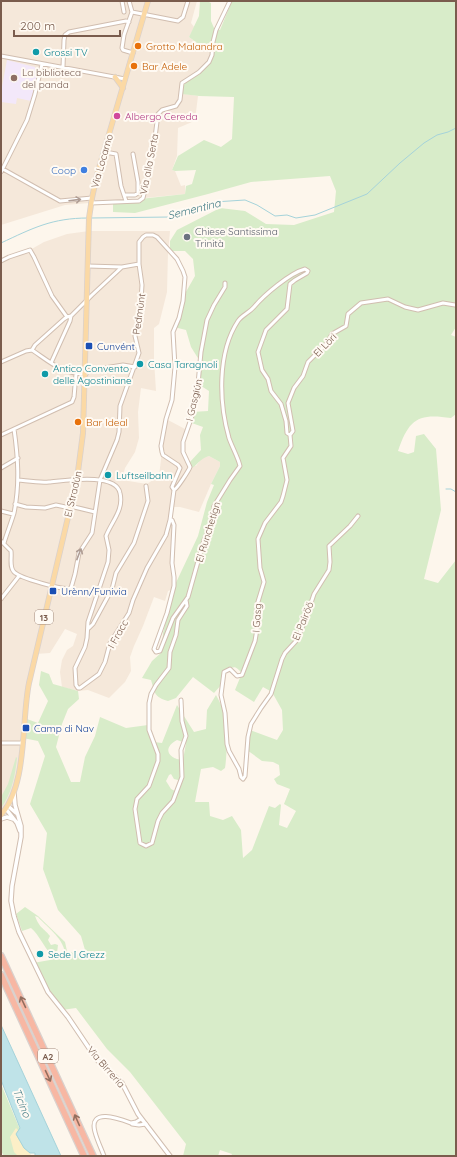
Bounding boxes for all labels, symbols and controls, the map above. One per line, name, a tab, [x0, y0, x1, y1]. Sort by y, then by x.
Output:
scale bar	[14, 12, 120, 38]
text: 200 m	[20, 18, 55, 33]
place label: Grotto Malandra	[146, 40, 222, 53]
marker: Grotto Malandra	[133, 41, 143, 51]
place label: Grossi TV	[44, 46, 88, 59]
marker: Grossi TV	[31, 47, 41, 57]
place label: Bar Adele	[142, 60, 188, 73]
marker: Bar Adele	[129, 61, 139, 71]
place label: La biblioteca del panda	[22, 66, 81, 91]
marker: La biblioteca del panda	[9, 73, 19, 83]
place label: Albergo Cereda	[125, 110, 198, 123]
marker: Albergo Cereda	[112, 111, 122, 121]
street label: Via Locarno	[88, 132, 116, 190]
street label: Via alla Serta	[137, 133, 161, 195]
place label: Coop	[51, 164, 76, 177]
marker: Coop	[79, 165, 89, 175]
water label: Sementina	[166, 195, 223, 222]
one-way arrow	[68, 196, 81, 203]
place label: Chiese Santissima Trinità	[195, 225, 278, 250]
marker: Chiese Santissima Trinità	[182, 232, 192, 242]
street label: Pedmúnt	[130, 292, 148, 335]
street label: El Lòri	[311, 330, 339, 360]
place label: Cunvént	[97, 340, 136, 353]
marker: Cunvént	[84, 341, 94, 351]
place label: Casa Taragnoli	[148, 358, 218, 371]
marker: Casa Taragnoli	[135, 359, 145, 369]
place label: Antico Convento delle Agostiniane	[53, 362, 132, 387]
marker: Antico Convento delle Agostiniane	[40, 369, 50, 379]
street label: I Gasgiún	[183, 378, 205, 422]
place label: Bar Ideal	[86, 416, 128, 429]
marker: Bar Ideal	[73, 417, 83, 427]
place label: Luftseilbahn	[116, 469, 173, 482]
street label: El Stradún	[61, 470, 85, 518]
marker: Luftseilbahn	[103, 470, 113, 480]
street label: El Runchetígn	[193, 500, 223, 564]
one-way arrow	[76, 549, 84, 561]
place label: Urènn/Funivia	[61, 585, 127, 598]
marker: Urènn/Funivia	[48, 586, 58, 596]
street label: El Pairöö	[289, 600, 317, 642]
street label: I Gasg	[249, 603, 265, 633]
road number: 13	[35, 610, 53, 624]
street label: I Fracc	[105, 617, 131, 651]
place label: Camp di Nav	[34, 722, 94, 735]
marker: Camp di Nav	[21, 723, 31, 733]
place label: Sede I Grezz	[48, 948, 105, 961]
marker: Sede I Grezz	[35, 949, 45, 959]
one-way arrow	[19, 997, 26, 1009]
street label: Via Birreria	[84, 1043, 128, 1091]
road number: A2	[38, 1049, 58, 1063]
one-way arrow	[45, 1070, 53, 1082]
water label: Ticino	[10, 1086, 35, 1121]
one-way arrow	[73, 1115, 80, 1127]

